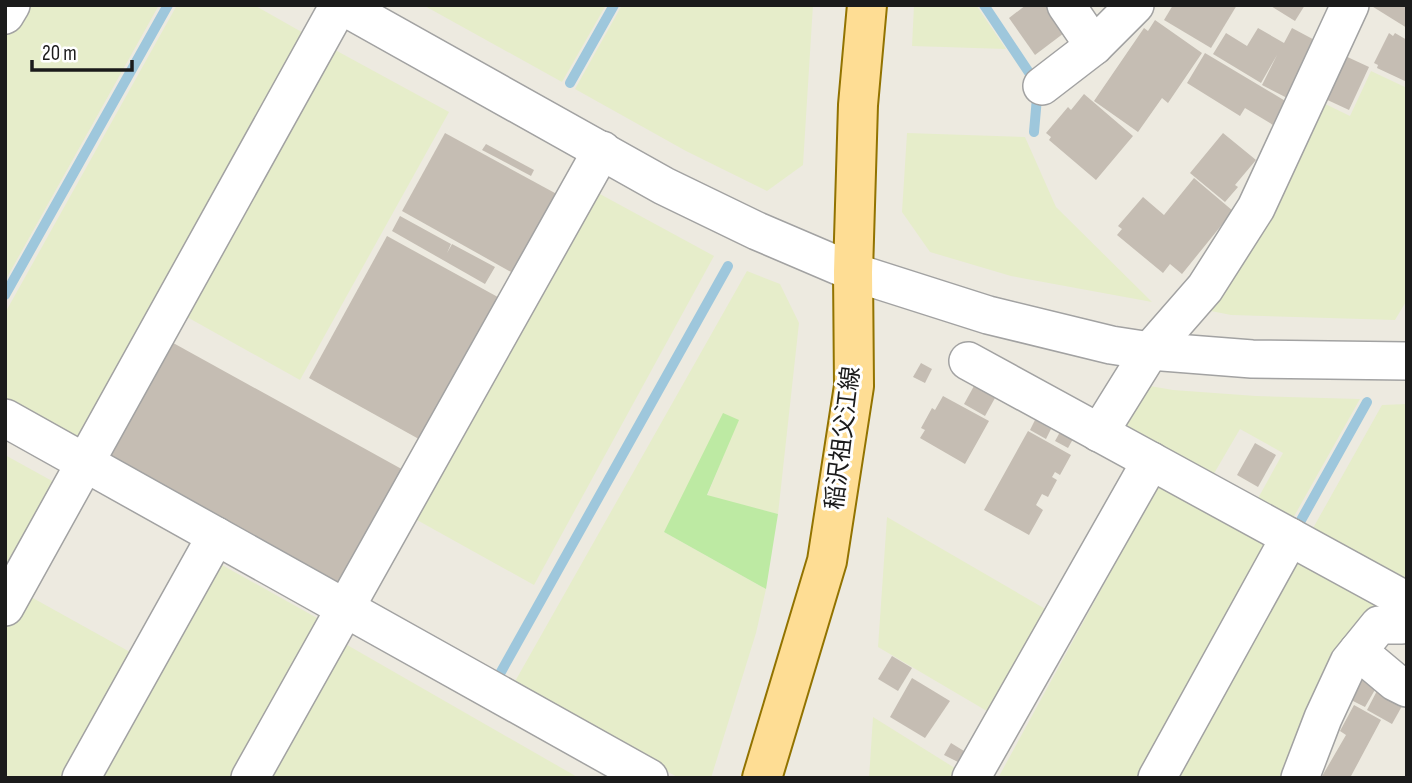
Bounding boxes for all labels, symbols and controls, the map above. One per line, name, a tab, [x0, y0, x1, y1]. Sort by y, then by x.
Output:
scale bar	[32, 28, 131, 72]
text: 20 m	[42, 41, 77, 66]
street label: 稲沢祖父江線	[820, 365, 866, 511]

